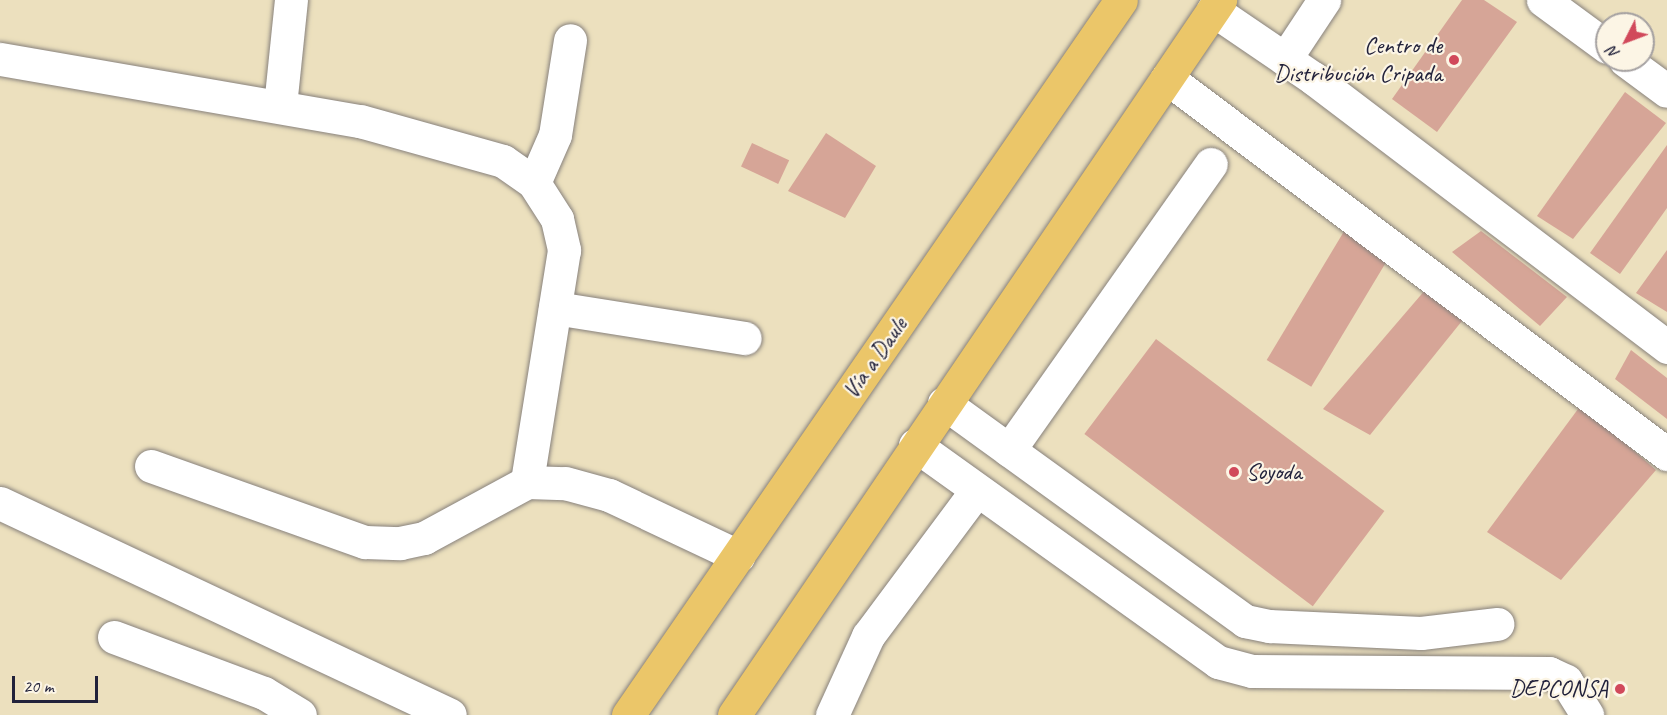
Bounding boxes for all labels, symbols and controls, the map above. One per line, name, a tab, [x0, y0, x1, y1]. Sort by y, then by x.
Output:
north arrow	[1595, 12, 1655, 72]
place label: Centro de Distribución Cripada	[1274, 32, 1442, 88]
text: N	[1602, 42, 1624, 63]
marker: Centro de Distribución Cripada	[1447, 53, 1461, 67]
street label: Vía a Daule	[836, 311, 914, 405]
place label: Soyoda	[1246, 458, 1302, 486]
marker: Soyoda	[1227, 465, 1241, 479]
scale bar	[15, 664, 100, 702]
text: 20 m	[23, 675, 54, 697]
place label: DEPCONSA	[1510, 675, 1608, 703]
marker: DEPCONSA	[1613, 682, 1627, 696]

